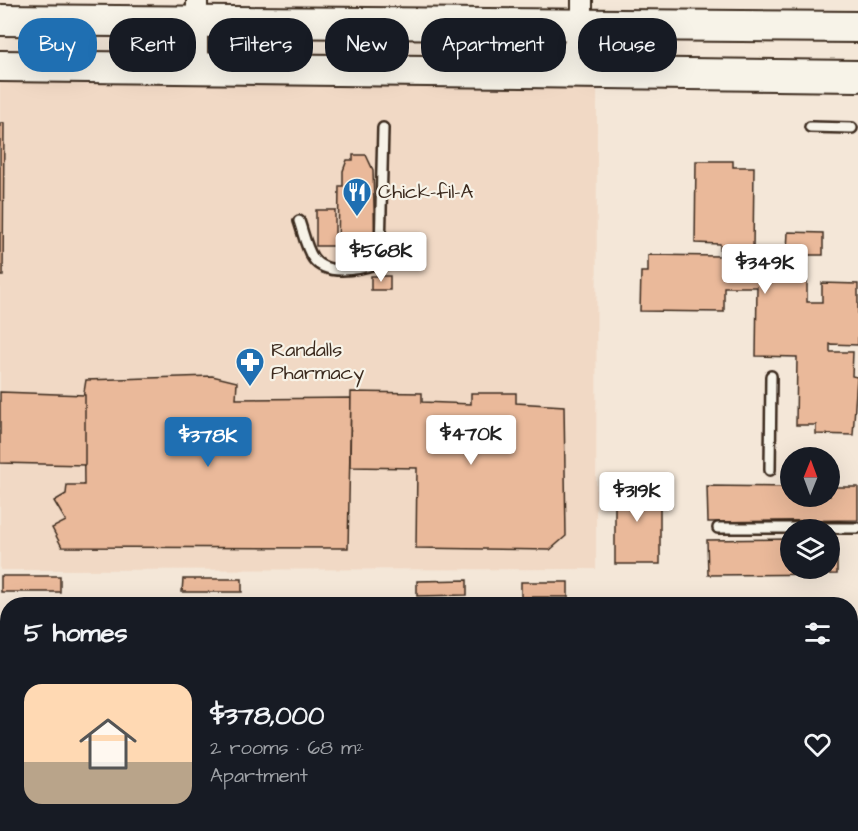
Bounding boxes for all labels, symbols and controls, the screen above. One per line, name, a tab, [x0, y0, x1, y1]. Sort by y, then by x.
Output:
chip: Buy	[18, 18, 97, 72]
chip: Rent	[109, 18, 196, 72]
chip: Filters	[208, 18, 313, 72]
chip: New	[325, 18, 409, 72]
chip: Apartment	[421, 18, 566, 72]
chip: House	[578, 18, 677, 72]
restaurant icon: Chick-fil-A	[341, 176, 373, 218]
place label: Chick-fil-A	[378, 178, 474, 206]
pin: $568K	[339, 232, 423, 283]
text: $568K	[350, 237, 412, 265]
pin: $349K	[723, 244, 807, 295]
text: $349K	[736, 249, 794, 277]
place label: Randalls Pharmacy	[271, 336, 364, 388]
pharmacy icon: Randalls Pharmacy	[234, 346, 266, 388]
pin: $470K	[429, 415, 513, 466]
pin: $378K	[166, 417, 250, 468]
text: $470K	[440, 420, 502, 448]
text: $378K	[179, 422, 237, 450]
north arrow	[780, 447, 840, 507]
map controls	[780, 447, 840, 579]
pin: $319K	[595, 472, 679, 523]
text: $319K	[613, 477, 661, 505]
button: layers	[780, 519, 840, 579]
text: 5 homes	[24, 615, 128, 651]
icon: filters	[801, 617, 834, 650]
text: $378,000	[210, 698, 324, 734]
icon: home	[72, 708, 144, 780]
icon: heart	[801, 728, 834, 761]
text: 2 rooms · 68 m²	[210, 734, 364, 762]
text: Apartment	[210, 762, 308, 790]

